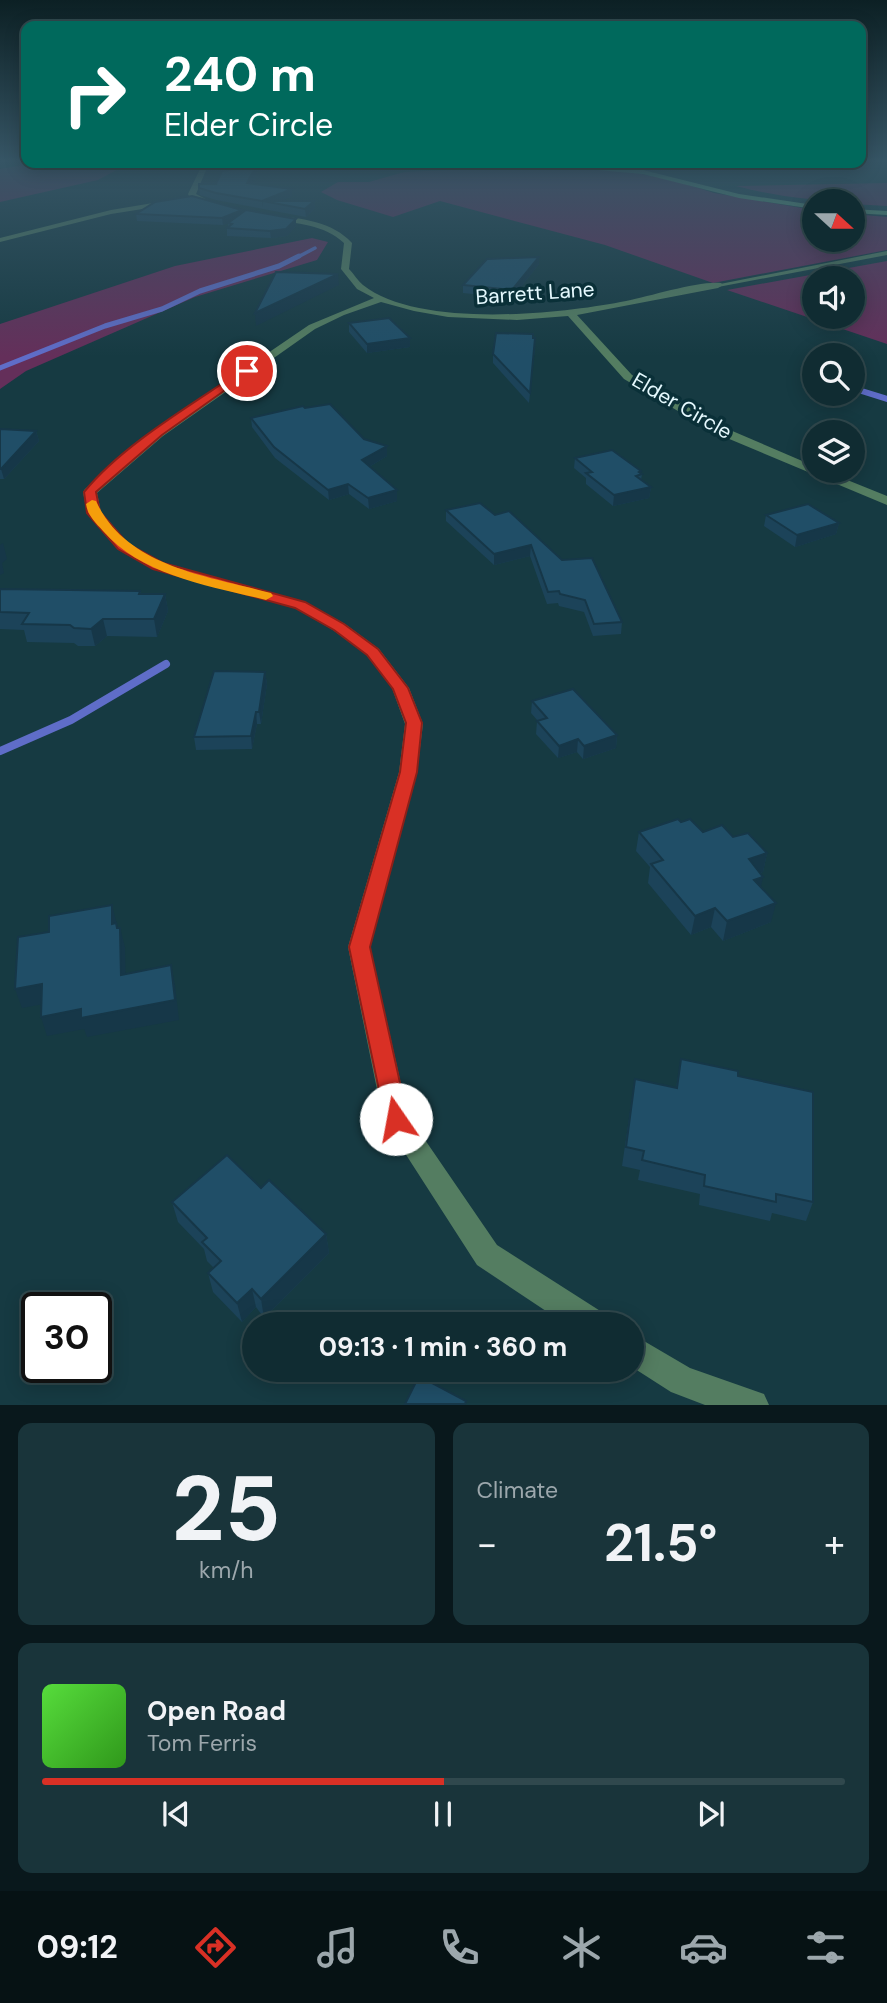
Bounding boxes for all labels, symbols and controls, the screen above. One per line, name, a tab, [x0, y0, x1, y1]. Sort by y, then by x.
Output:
text: 240 m	[164, 42, 316, 106]
icon: right	[49, 49, 140, 140]
text: Elder Circle	[164, 104, 333, 146]
north arrow	[802, 189, 864, 252]
map controls	[802, 189, 865, 483]
button: sound	[802, 266, 865, 329]
street label: Barrett Lane	[475, 275, 596, 311]
pin	[217, 341, 277, 401]
button: search	[802, 343, 865, 406]
icon: arrive	[228, 352, 266, 390]
street label: Elder Circle	[627, 366, 737, 446]
button: layers	[802, 420, 865, 483]
position arrow	[359, 1082, 433, 1156]
speed limit sign: 30	[21, 1292, 112, 1383]
text: 09:13 · 1 min · 360 m	[319, 1330, 567, 1364]
text: 25	[172, 1450, 281, 1568]
text: Climate	[477, 1475, 558, 1505]
text: 21.5°	[604, 1509, 717, 1577]
text: −	[477, 1519, 497, 1569]
text: +	[824, 1519, 845, 1569]
text: km/h	[199, 1555, 253, 1585]
text: Open Road	[147, 1694, 286, 1728]
text: Tom Ferris	[147, 1728, 257, 1758]
icon: previous	[157, 1795, 195, 1833]
icon: pause	[424, 1795, 462, 1833]
icon: next	[692, 1795, 730, 1833]
icon: directions	[191, 1923, 240, 1972]
icon: music	[313, 1923, 362, 1972]
icon: phone	[435, 1923, 484, 1972]
icon: climate	[557, 1923, 606, 1972]
icon: car	[679, 1923, 728, 1972]
icon: filters	[801, 1923, 850, 1972]
text: 09:12	[37, 1926, 118, 1968]

